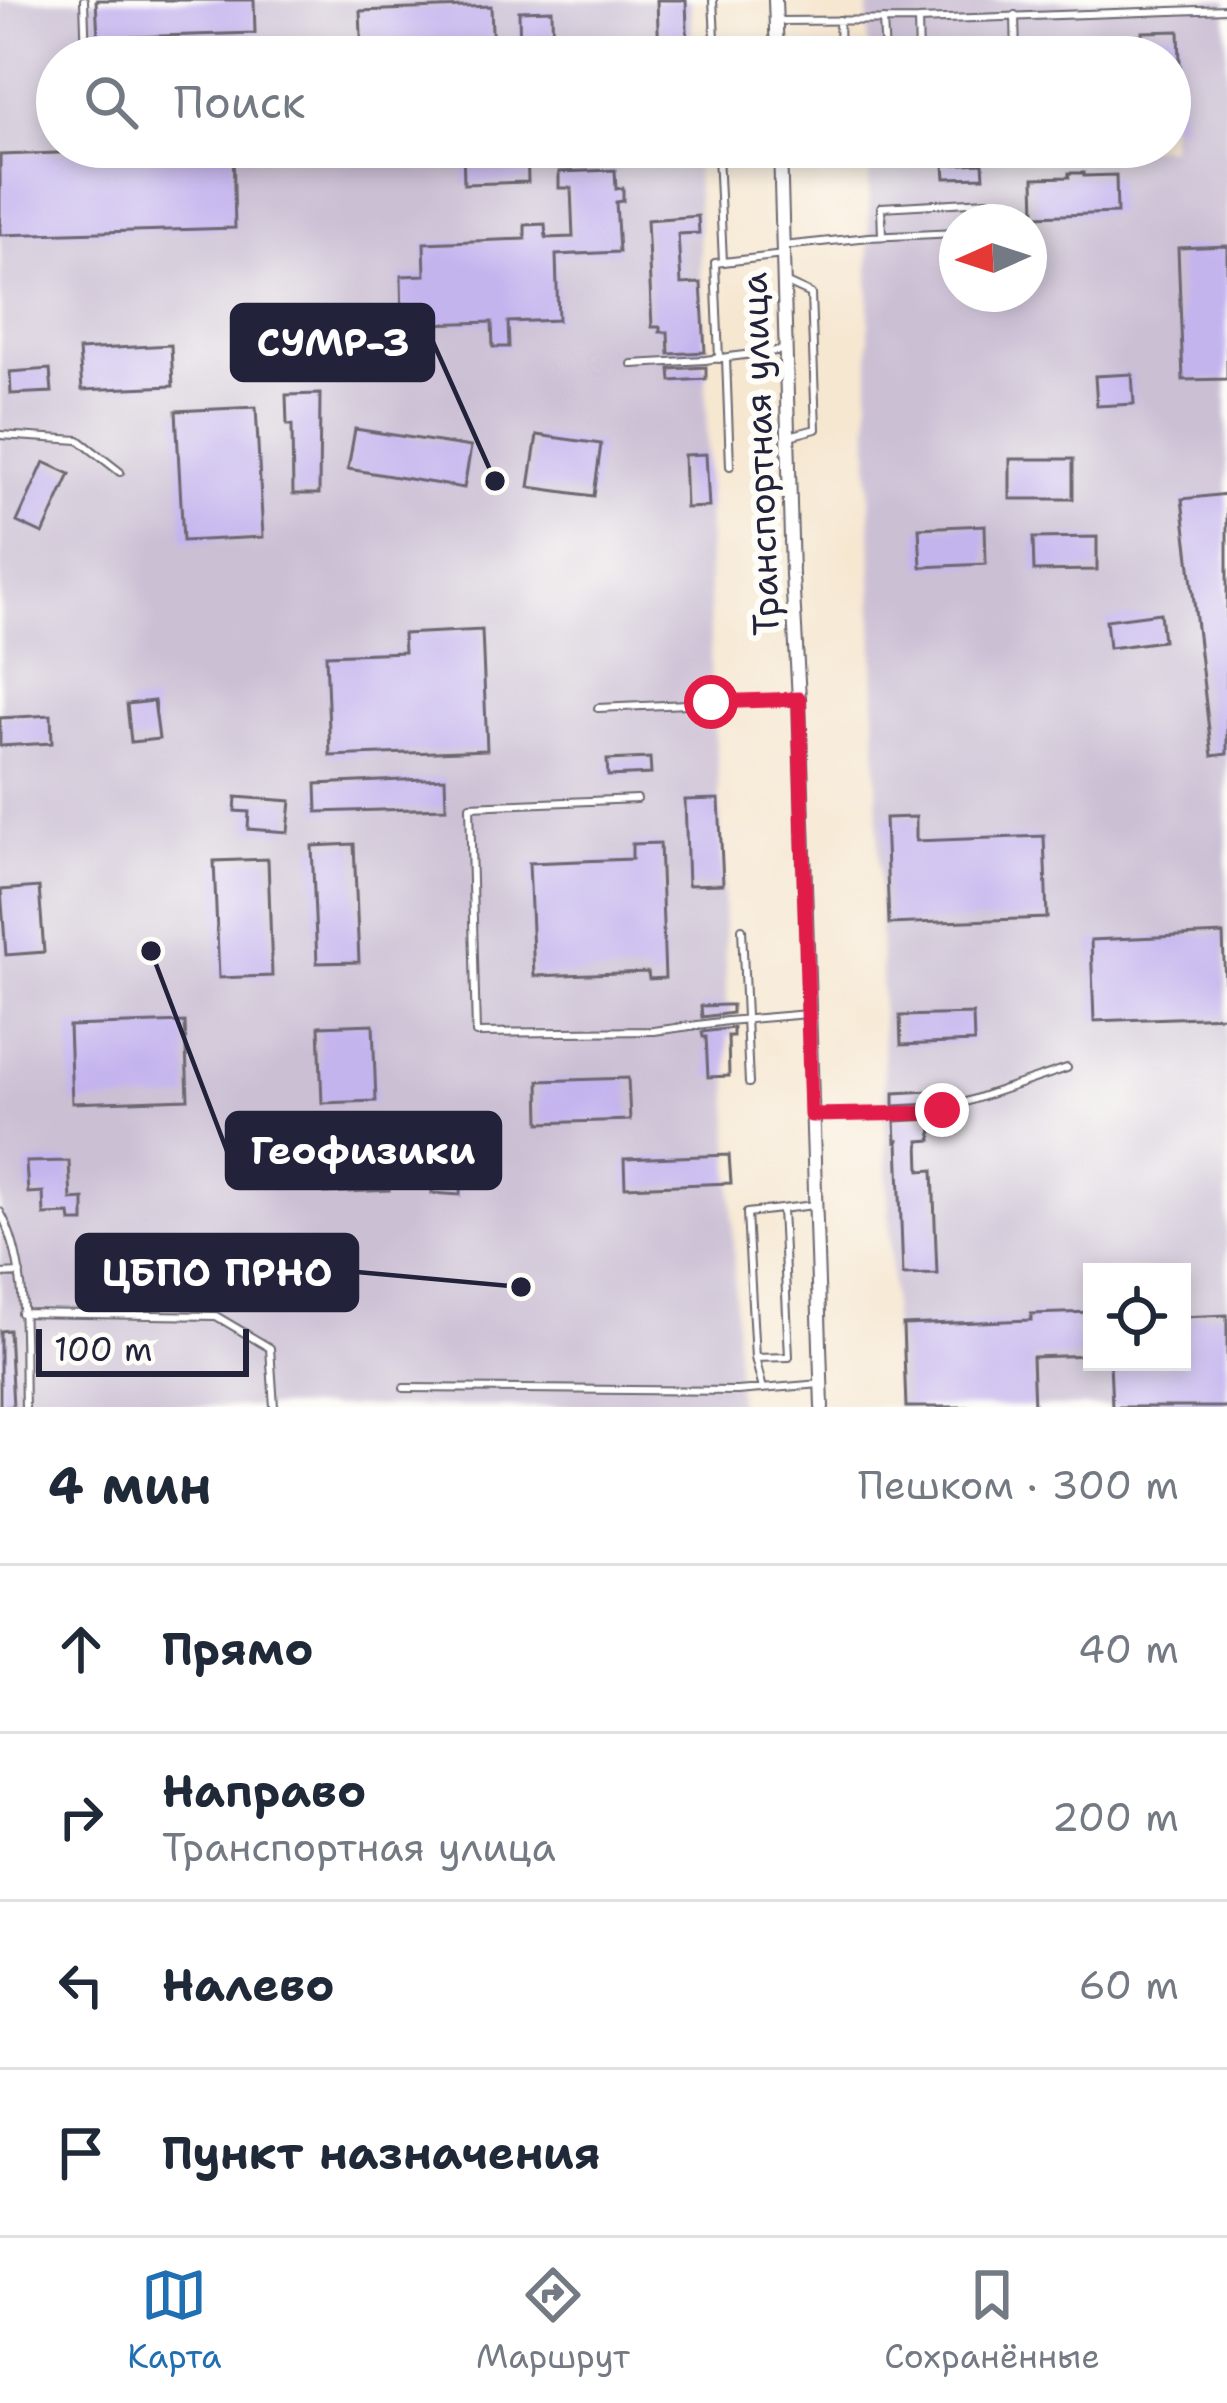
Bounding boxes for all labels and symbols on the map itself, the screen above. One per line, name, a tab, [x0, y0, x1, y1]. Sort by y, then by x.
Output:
north arrow	[939, 204, 1047, 312]
street label: Транспортная улица	[729, 271, 791, 637]
callout: СУМР-3	[232, 305, 433, 380]
text: СУМР-3	[256, 316, 410, 368]
route start	[684, 675, 738, 729]
route end	[915, 1083, 969, 1137]
callout: Геофизики	[227, 1113, 500, 1188]
text: Геофизики	[250, 1124, 476, 1176]
callout: ЦБПО ПРНО	[77, 1235, 357, 1310]
text: ЦБПО ПРНО	[101, 1246, 333, 1298]
scale bar	[36, 1323, 249, 1376]

